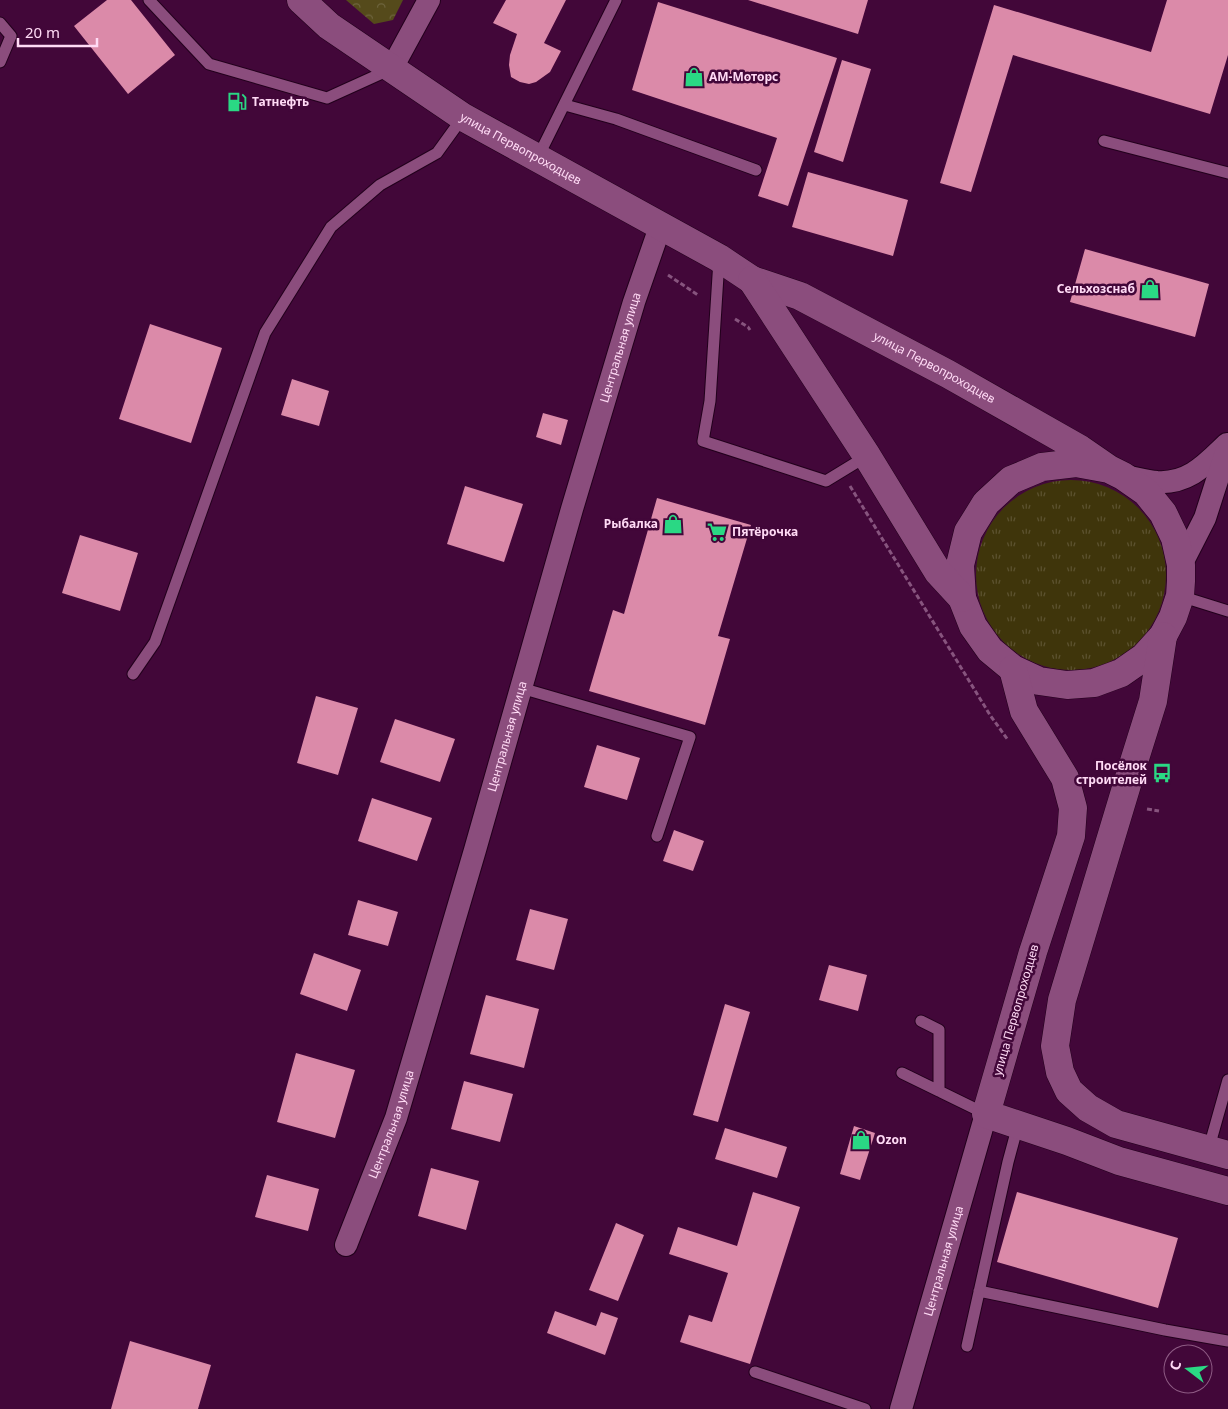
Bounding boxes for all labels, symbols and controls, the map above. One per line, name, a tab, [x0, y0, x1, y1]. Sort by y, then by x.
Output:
scale bar	[18, 15, 96, 47]
text: 20 m	[25, 22, 60, 42]
shop icon: АМ-Моторс	[683, 66, 705, 88]
place label: АМ-Моторс	[709, 68, 778, 85]
fuel station icon: Татнефть	[226, 91, 248, 113]
place label: Татнефть	[252, 93, 309, 110]
street label: улица Первопроходцев	[457, 108, 585, 189]
shop icon: Сельхозснаб	[1139, 278, 1161, 300]
place label: Сельхозснаб	[1057, 280, 1135, 297]
street label: Центральная улица	[595, 290, 645, 405]
street label: улица Первопроходцев	[871, 327, 999, 407]
shop icon: Рыбалка	[662, 513, 684, 535]
place label: Рыбалка	[604, 515, 658, 532]
supermarket icon: Пятёрочка	[706, 521, 728, 543]
place label: Пятёрочка	[732, 523, 798, 540]
street label: Центральная улица	[483, 679, 531, 794]
place label: Посёлок строителей	[1076, 757, 1148, 788]
bus stop icon: Посёлок строителей	[1151, 762, 1173, 784]
street label: улица Первопроходцев	[989, 942, 1043, 1078]
street label: Центральная улица	[364, 1068, 418, 1181]
shop icon: Ozon	[850, 1129, 872, 1151]
place label: Ozon	[876, 1131, 907, 1148]
street label: Центральная улица	[919, 1204, 967, 1318]
north arrow	[1163, 1344, 1213, 1394]
text: С	[1165, 1358, 1185, 1372]

